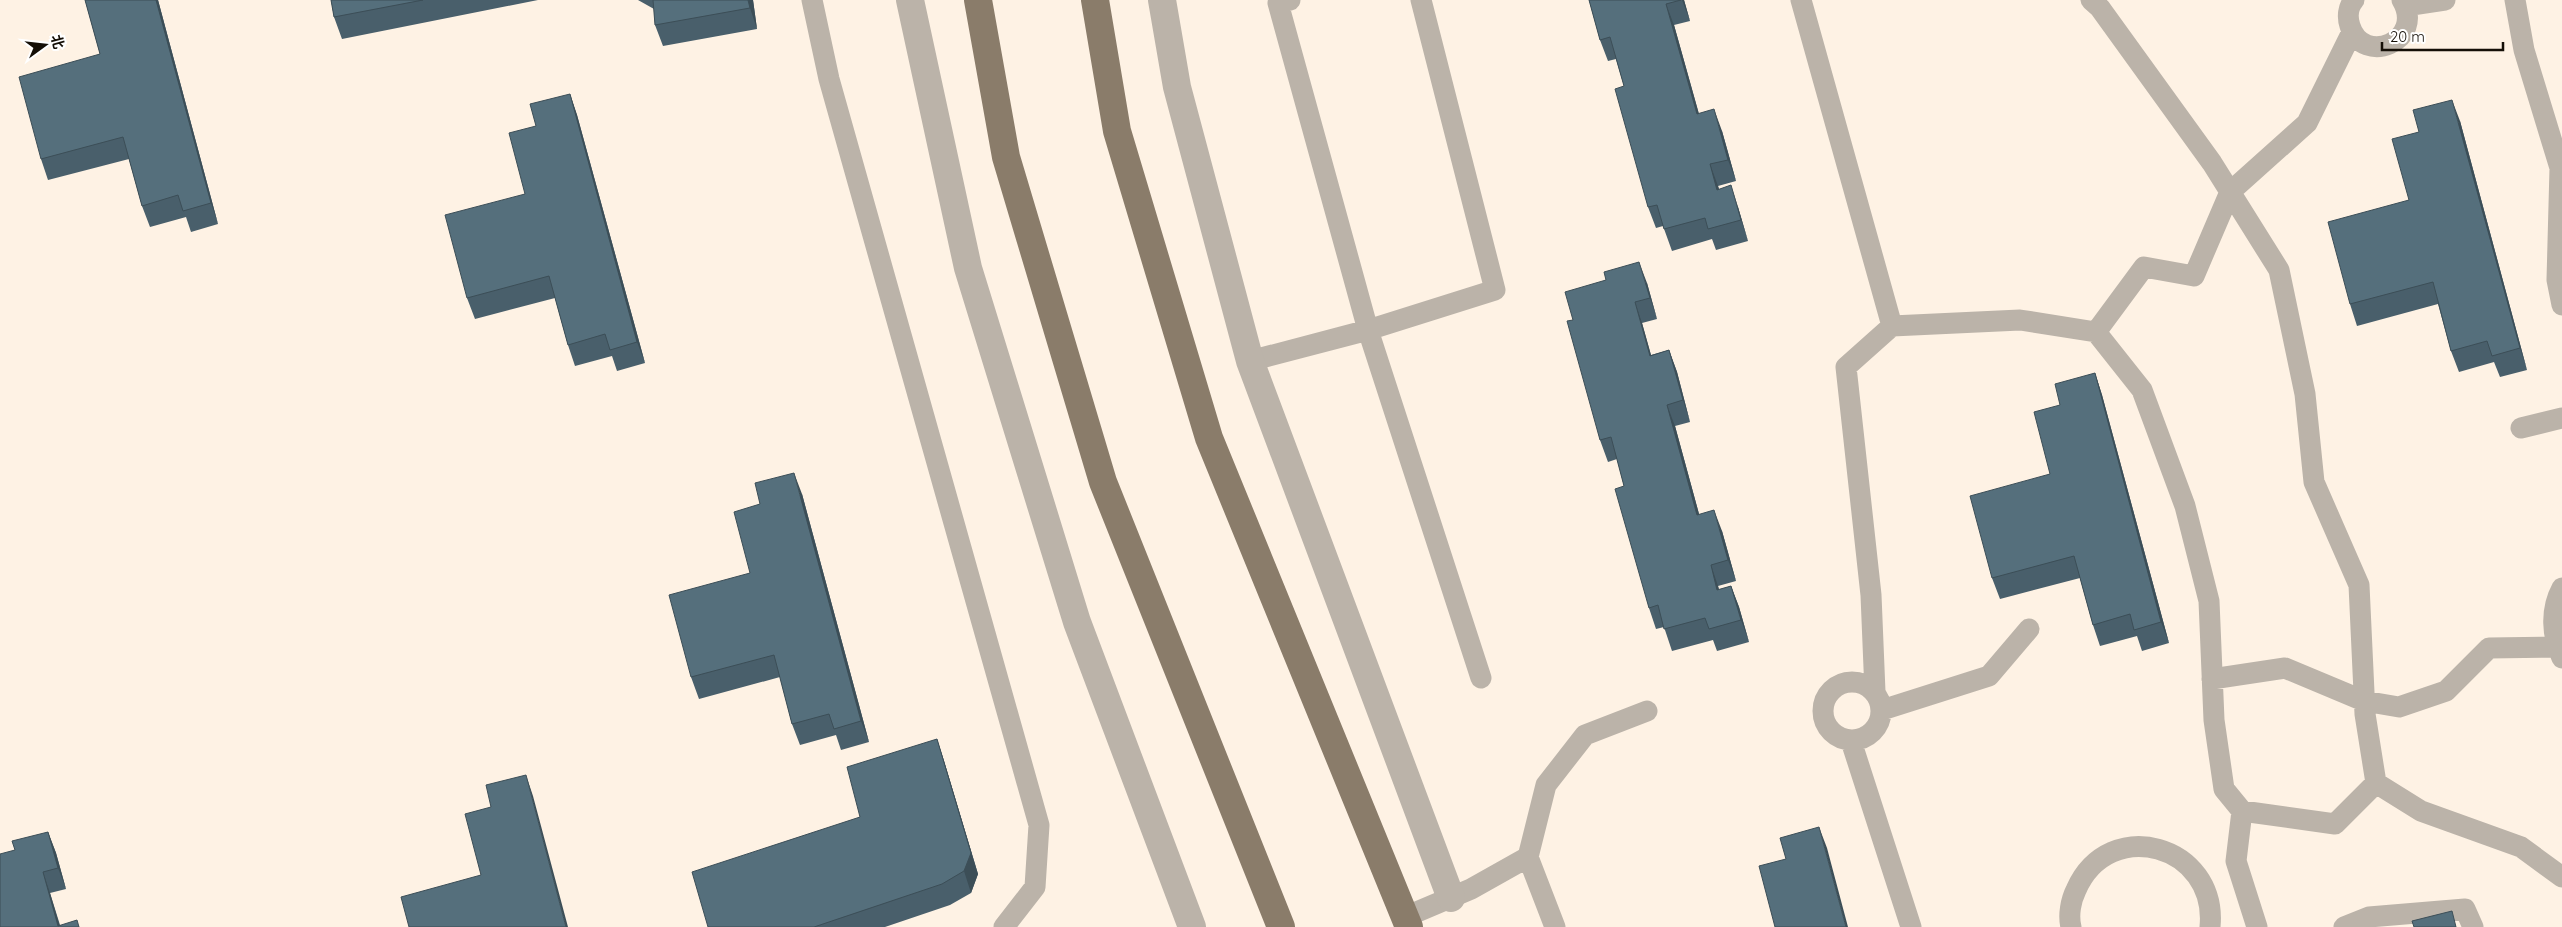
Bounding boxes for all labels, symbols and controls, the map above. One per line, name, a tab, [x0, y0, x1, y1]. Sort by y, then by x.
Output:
north arrow	[20, 20, 70, 70]
scale bar	[2382, 20, 2503, 52]
text: 20 m	[2390, 27, 2425, 46]
text: 北	[47, 33, 68, 51]

